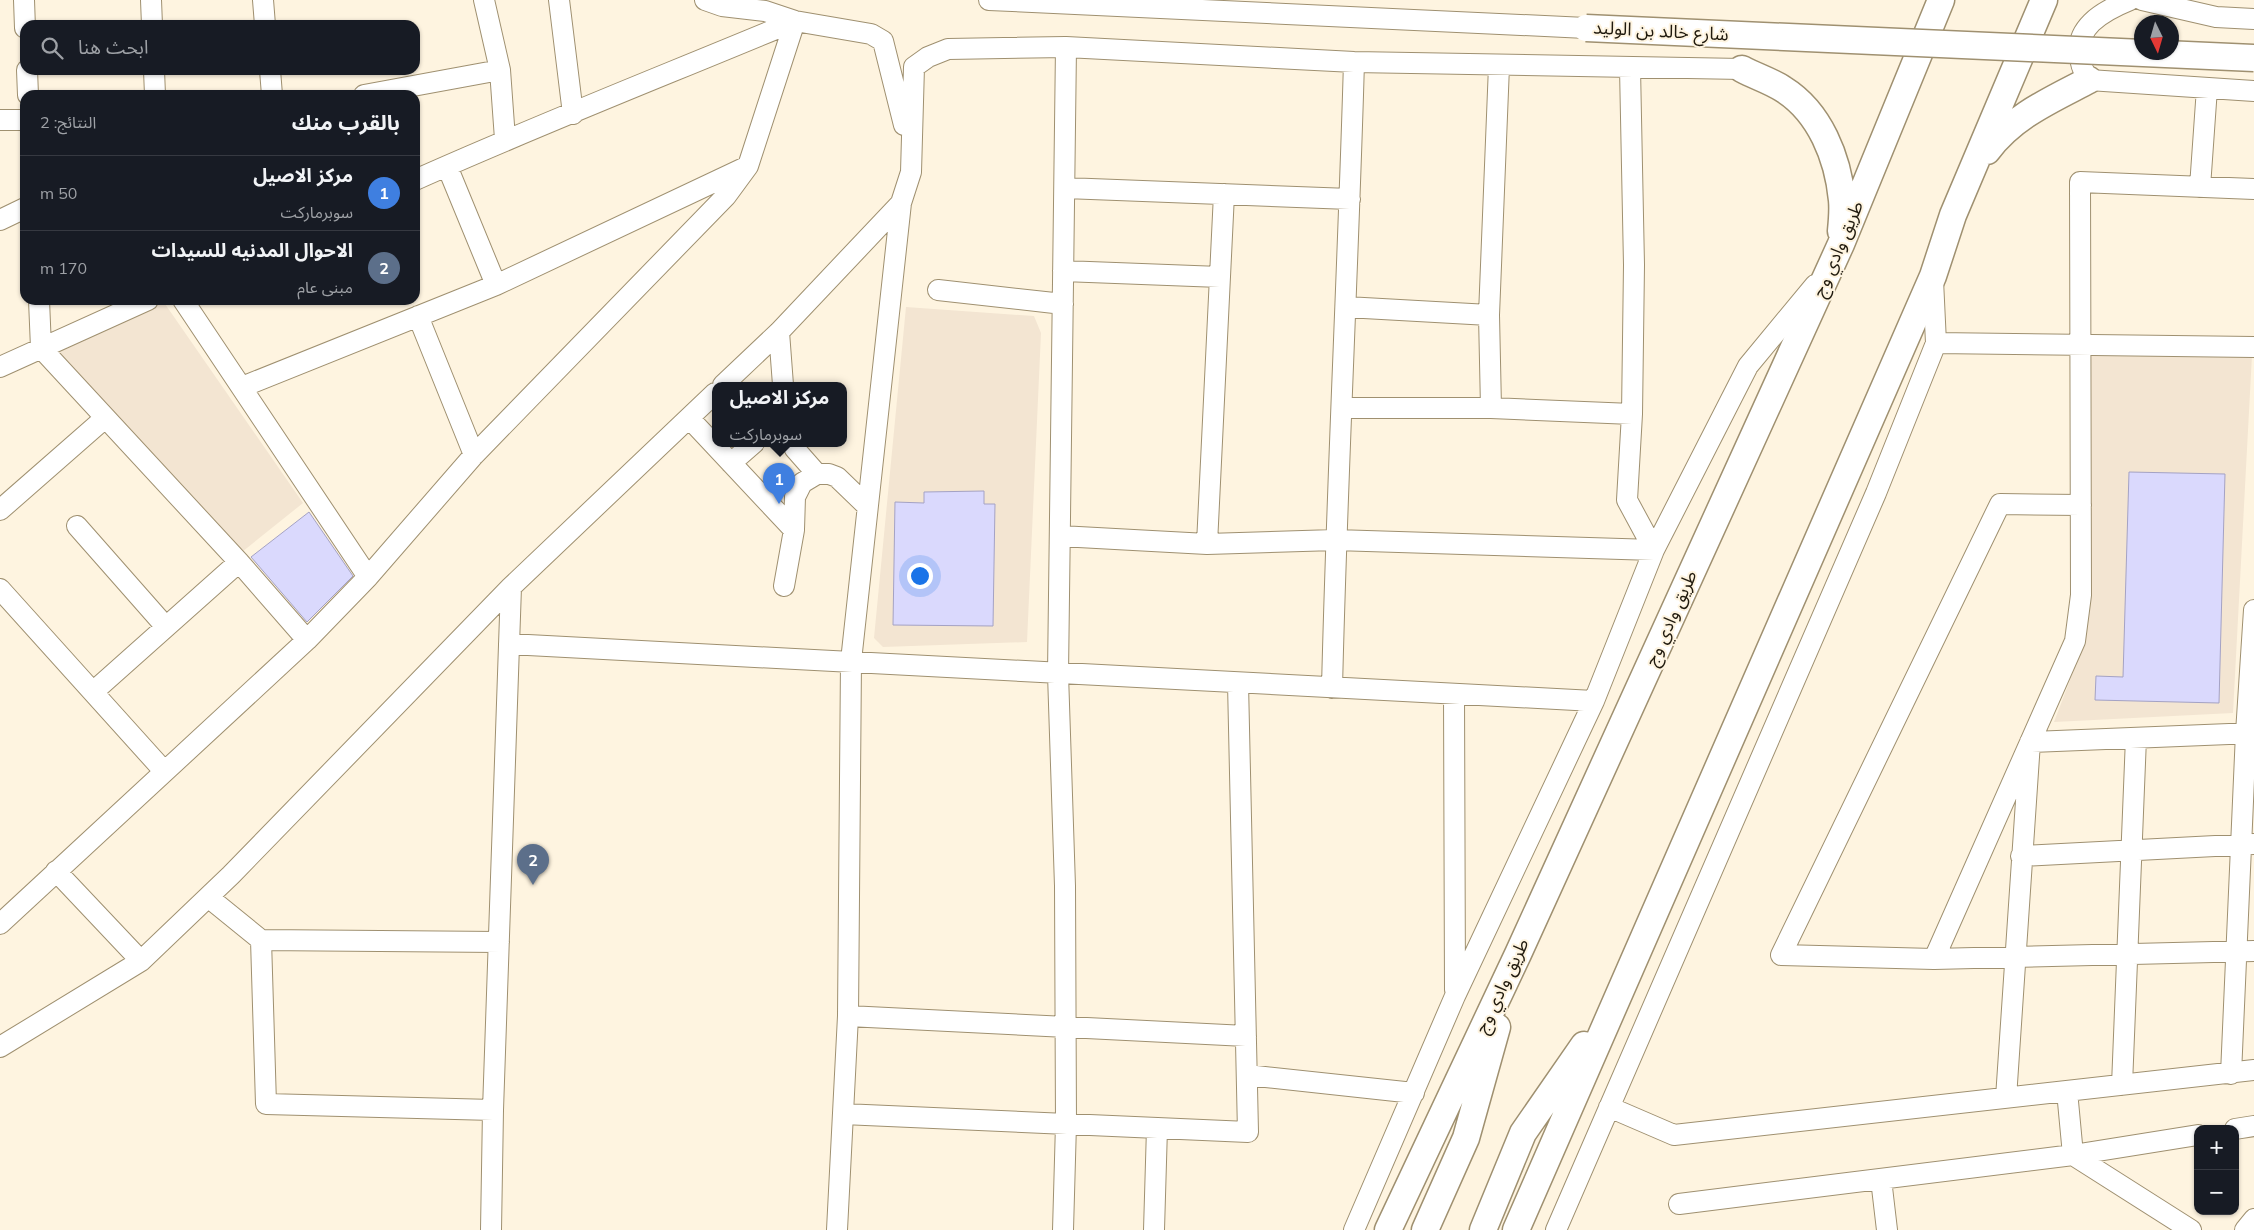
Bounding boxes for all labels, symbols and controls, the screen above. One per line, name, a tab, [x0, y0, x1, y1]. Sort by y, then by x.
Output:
street label: شارع خالد بن الوليد	[1593, 15, 1729, 49]
north arrow	[2134, 15, 2179, 60]
search box	[20, 20, 420, 75]
icon: search	[38, 34, 66, 62]
text: ابحث هنا	[78, 35, 148, 59]
text: بالقرب منك	[292, 109, 400, 135]
text: النتائج: 2	[40, 112, 96, 132]
text: مركز الاصيل	[253, 163, 353, 187]
text: 50 m	[40, 183, 77, 203]
text: 1	[379, 183, 389, 203]
street label: طريق وادي وج	[1807, 197, 1870, 301]
text: سوبرماركت	[281, 202, 353, 222]
text: الاحوال المدنيه للسيدات	[152, 238, 353, 262]
text: 170 m	[40, 258, 87, 278]
text: 2	[379, 258, 389, 278]
text: مبنى عام	[297, 277, 353, 297]
popup	[712, 382, 847, 447]
text: مركز الاصيل	[730, 385, 829, 409]
text: سوبرماركت	[730, 424, 802, 444]
pin: 1	[763, 463, 795, 504]
your location	[907, 563, 933, 589]
street label: طريق وادي وج	[1639, 566, 1704, 670]
pin: 2	[517, 844, 549, 885]
street label: طريق وادي وج	[1470, 935, 1536, 1038]
map controls	[2194, 1125, 2239, 1215]
button: +	[2194, 1125, 2239, 1170]
button: −	[2194, 1170, 2239, 1215]

